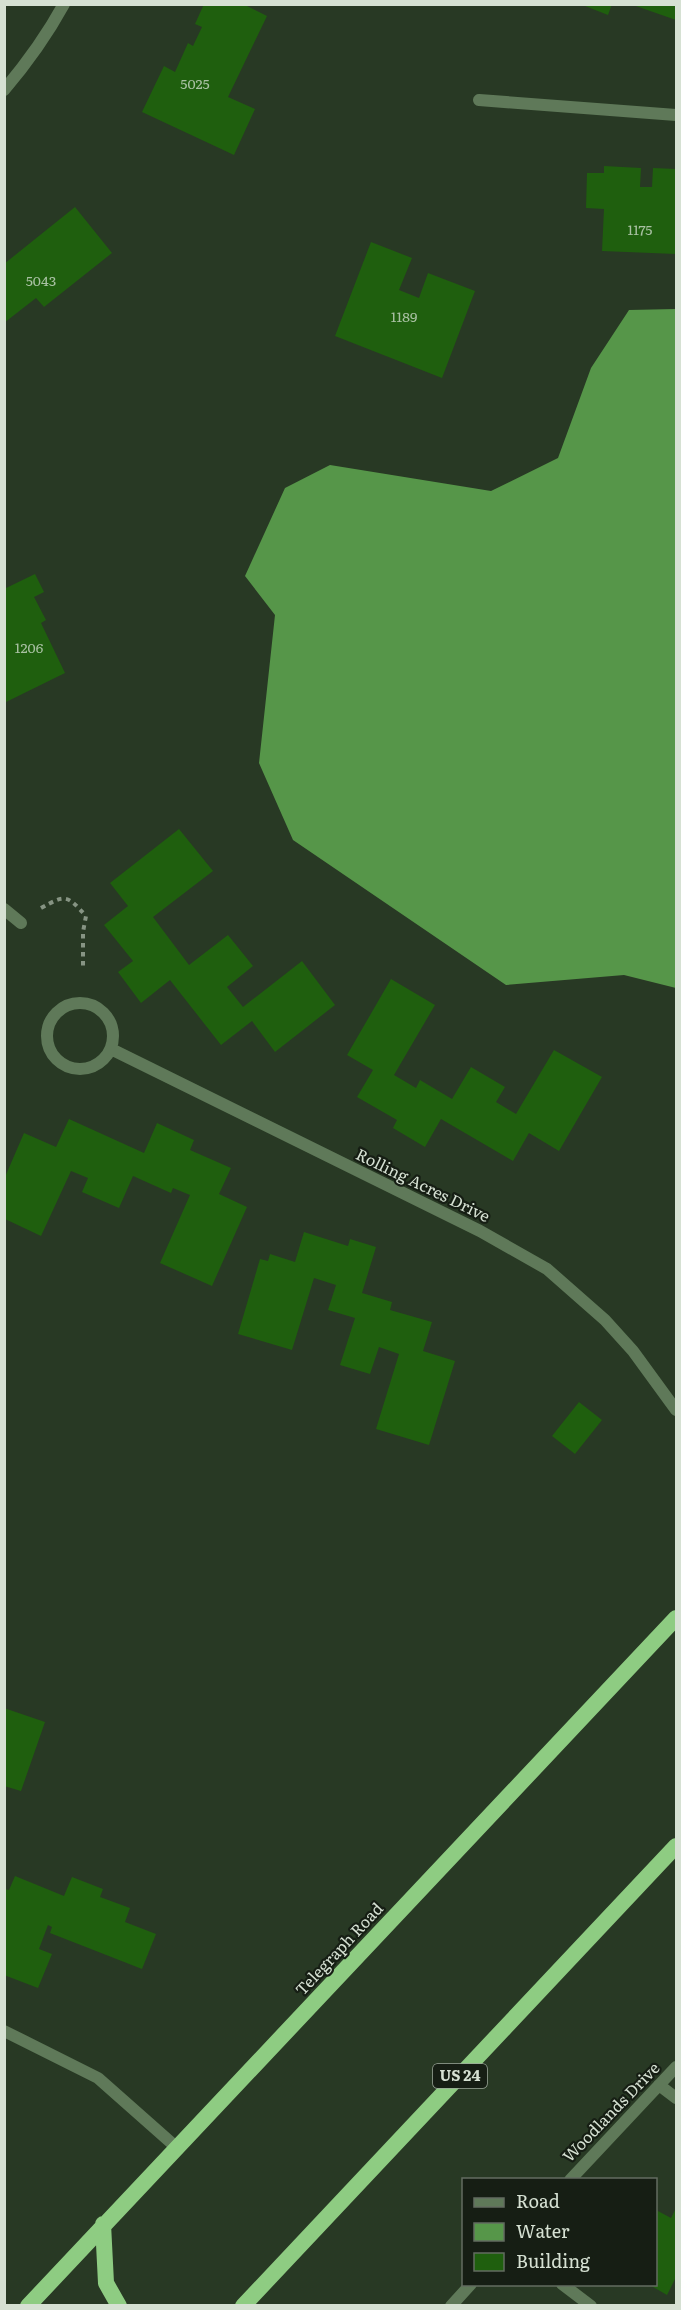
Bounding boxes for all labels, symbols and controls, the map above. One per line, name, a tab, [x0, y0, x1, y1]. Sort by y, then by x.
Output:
house number: 5025	[180, 73, 210, 93]
house number: 1175	[628, 219, 652, 239]
house number: 5043	[26, 270, 56, 290]
house number: 1189	[391, 306, 417, 326]
house number: 1206	[15, 637, 44, 657]
street label: Rolling Acres Drive	[352, 1141, 495, 1227]
street label: Telegraph Road	[289, 1896, 388, 2000]
street label: Woodlands Drive	[556, 2056, 664, 2167]
road number: US 24	[433, 2064, 487, 2088]
legend	[462, 2178, 657, 2286]
text: Road	[516, 2187, 560, 2214]
text: Water	[516, 2217, 570, 2244]
text: Building	[516, 2247, 591, 2274]

